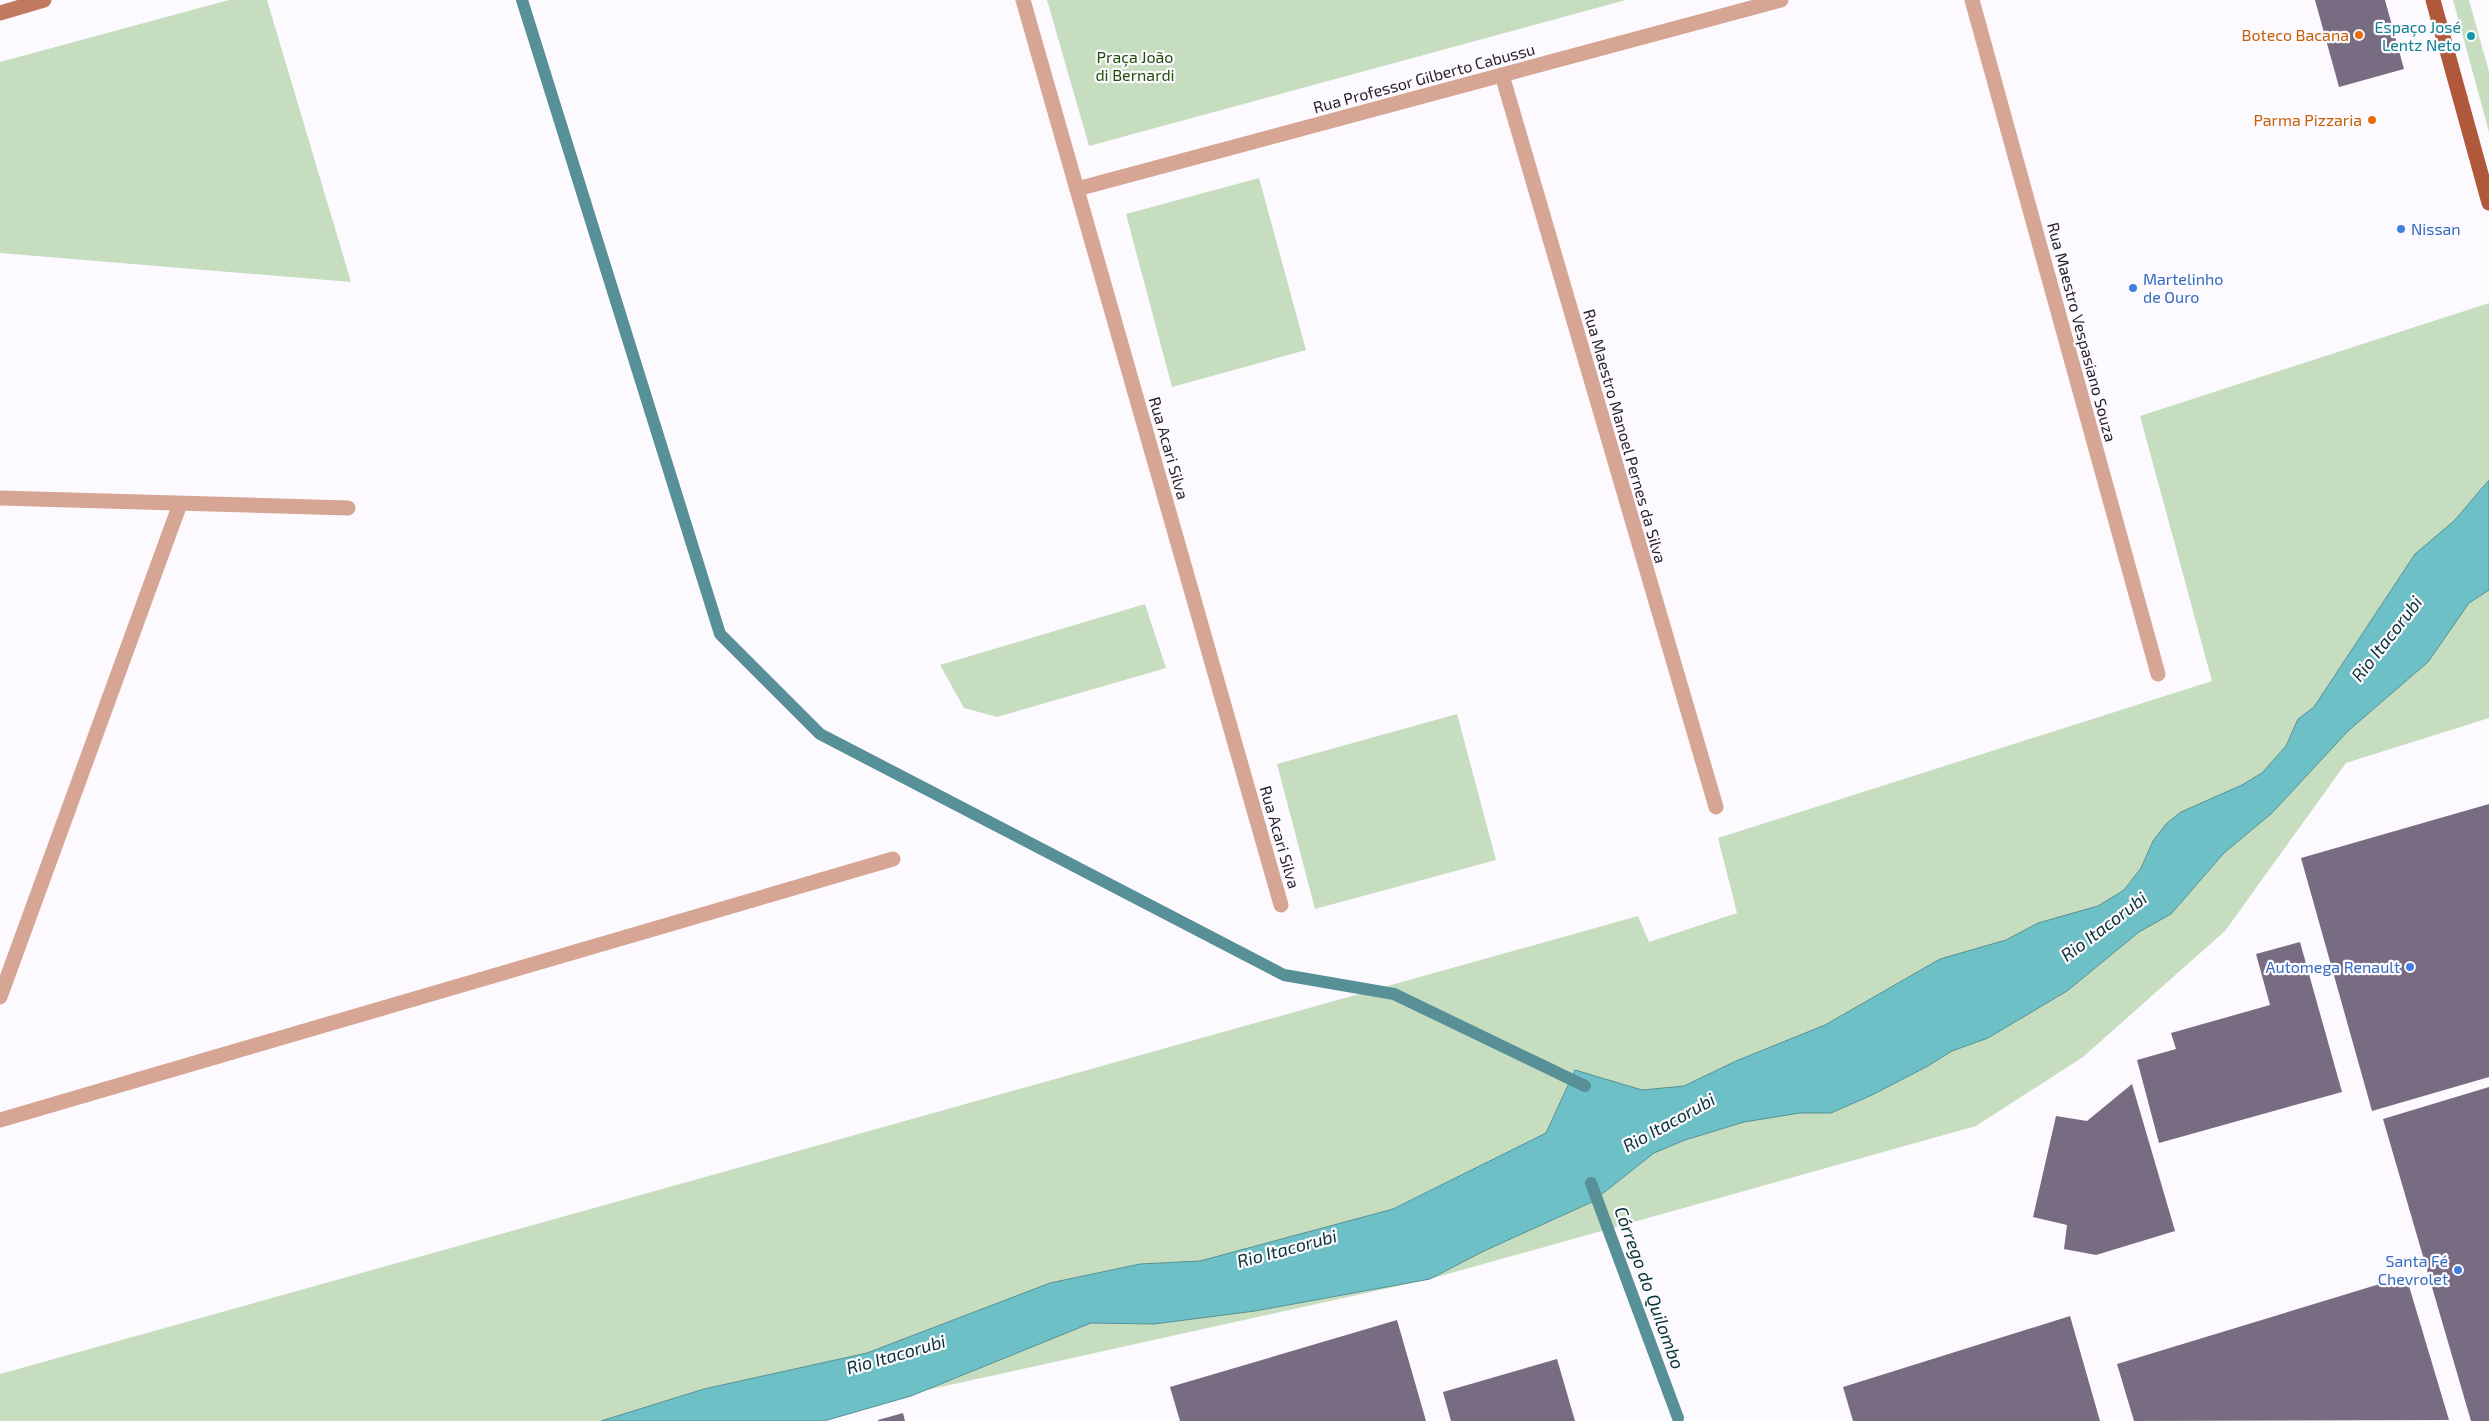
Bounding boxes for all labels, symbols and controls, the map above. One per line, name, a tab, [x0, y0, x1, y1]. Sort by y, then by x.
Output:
place label: Espaço José Lentz Neto	[2375, 17, 2461, 54]
place label: Boteco Bacana	[2242, 25, 2349, 44]
marker: Boteco Bacana	[2353, 29, 2365, 41]
marker: Espaço José Lentz Neto	[2465, 30, 2477, 42]
street label: Rua Professor Gilberto Cabussu	[1311, 39, 1537, 116]
park label: Praça João di Bernardi	[1095, 47, 1175, 84]
place label: Parma Pizzaria	[2253, 110, 2362, 129]
marker: Parma Pizzaria	[2366, 114, 2378, 126]
place label: Nissan	[2411, 219, 2461, 238]
street label: Rua Maestro Vespasiano Souza	[2044, 220, 2121, 444]
marker: Nissan	[2395, 223, 2407, 235]
place label: Martelinho de Ouro	[2143, 269, 2223, 306]
marker: Martelinho de Ouro	[2127, 282, 2139, 294]
street label: Rua Maestro Manoel Pernes da Silva	[1580, 307, 1671, 565]
street label: Rua Acari Silva	[1146, 394, 1193, 501]
water label: Rio Itacorubi	[2346, 591, 2427, 685]
street label: Rua Acari Silva	[1257, 783, 1304, 890]
water label: Rio Itacorubi	[2056, 886, 2151, 966]
place label: Automega Renault	[2266, 957, 2400, 976]
marker: Automega Renault	[2404, 961, 2416, 973]
water label: Rio Itacorubi	[1618, 1087, 1719, 1157]
water label: Córrego do Quilombo	[1610, 1203, 1690, 1372]
water label: Rio Itacorubi	[1234, 1224, 1340, 1272]
place label: Santa Fé Chevrolet	[2378, 1251, 2448, 1288]
marker: Santa Fé Chevrolet	[2452, 1264, 2464, 1276]
water label: Rio Itacorubi	[843, 1329, 948, 1379]

